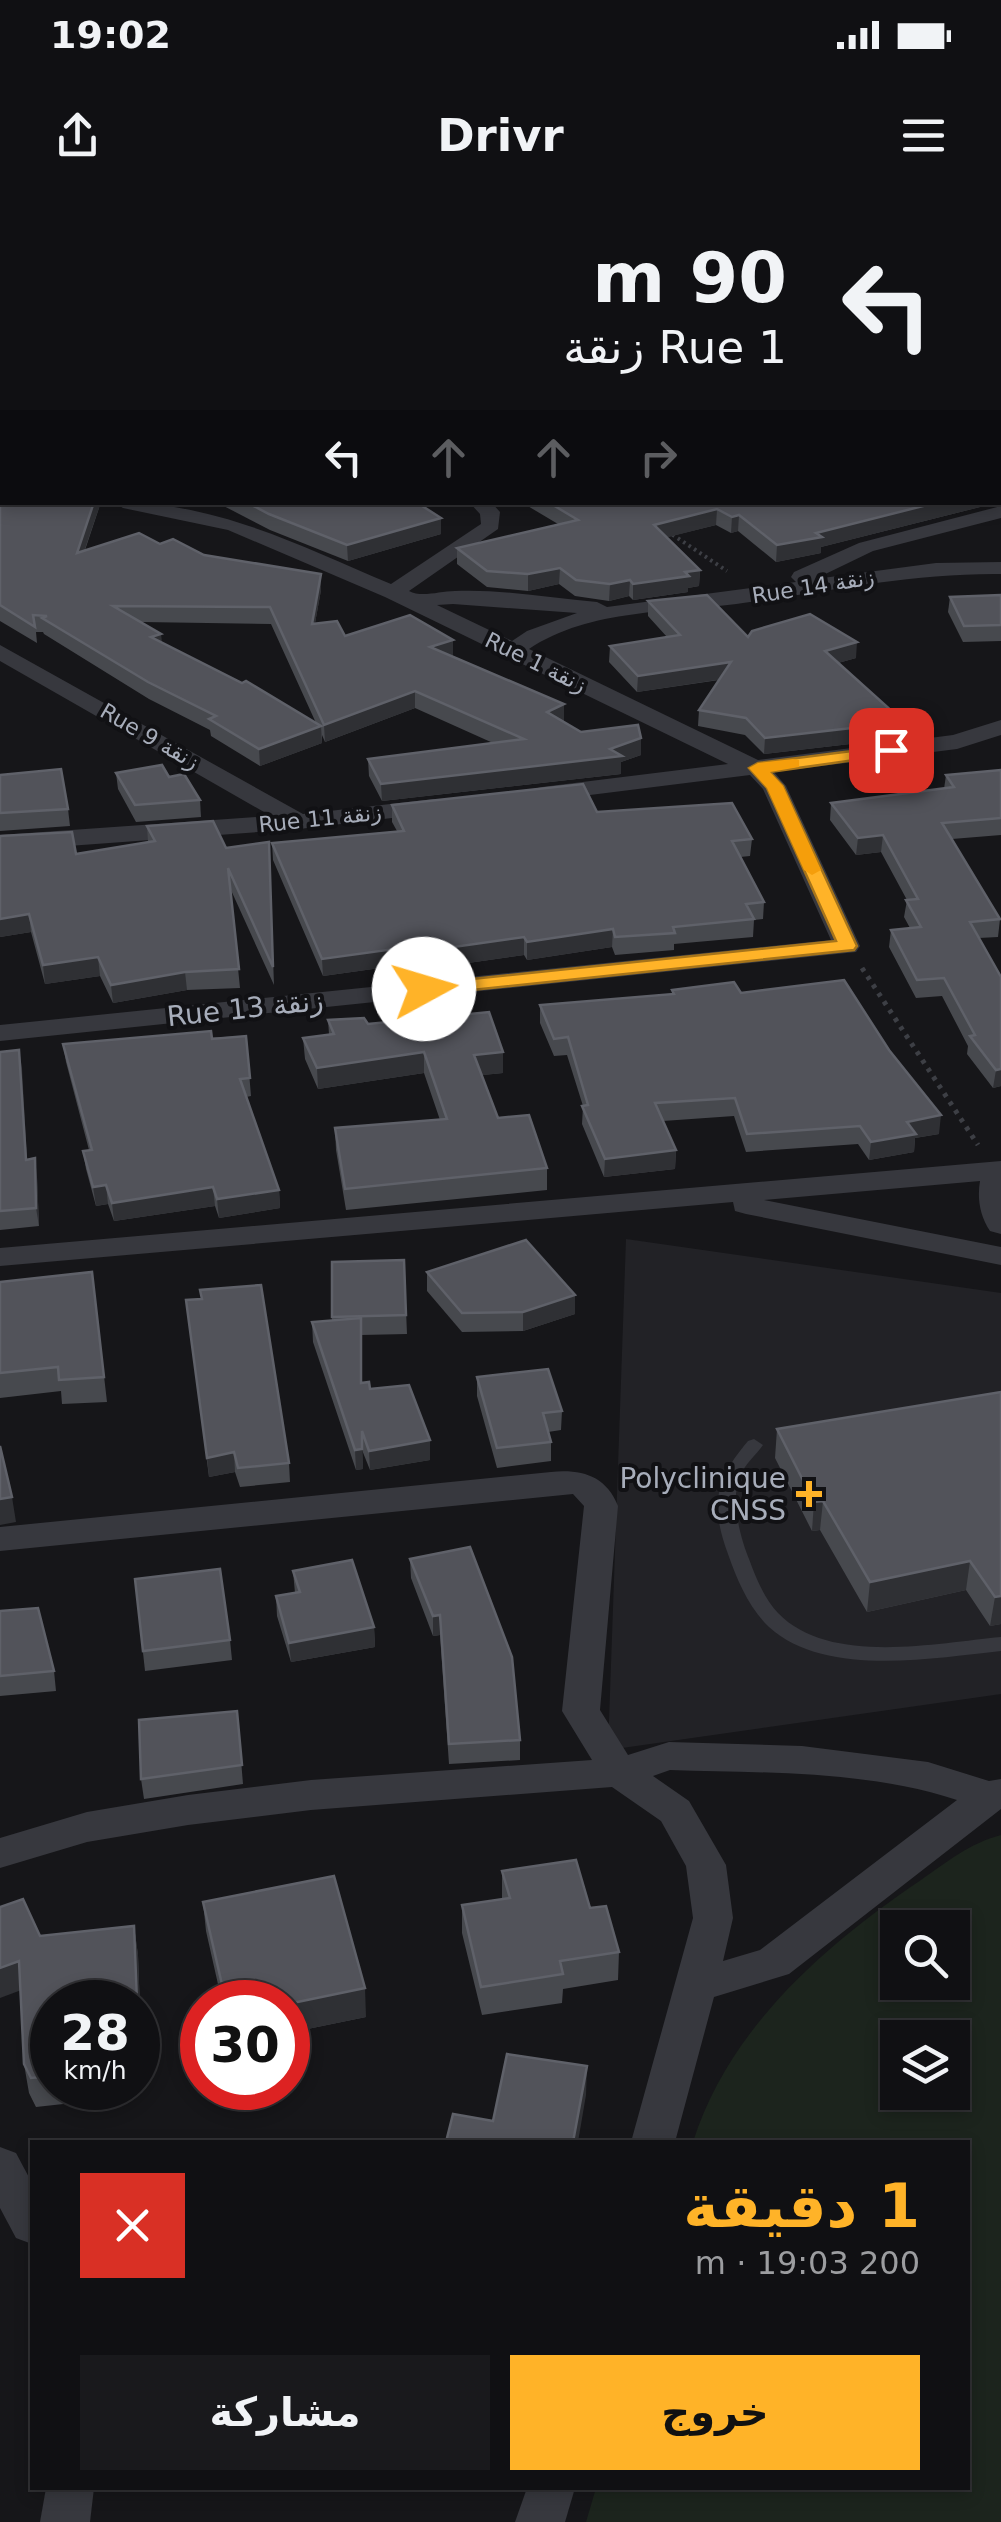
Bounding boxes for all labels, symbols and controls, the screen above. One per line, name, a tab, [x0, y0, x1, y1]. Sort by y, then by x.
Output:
text: 19:02	[50, 13, 171, 57]
icon: share	[50, 108, 105, 163]
icon: menu	[896, 108, 951, 163]
text: Drivr	[437, 109, 564, 162]
text: 90 m	[592, 237, 787, 319]
icon: left	[822, 240, 952, 370]
text: Rue 1 زنقة	[563, 321, 787, 374]
icon: left	[316, 430, 371, 485]
icon: ahead	[421, 430, 476, 485]
icon: ahead	[526, 430, 581, 485]
icon: right	[631, 430, 686, 485]
street label: Rue 14 زنقة	[750, 564, 876, 608]
street label: Rue 1 زنقة	[481, 627, 590, 698]
street label: Rue 9 زنقة	[96, 698, 203, 775]
pin	[849, 708, 934, 793]
icon: arrive	[864, 723, 919, 778]
street label: Rue 11 زنقة	[257, 800, 383, 837]
position arrow	[372, 937, 476, 1041]
street label: Rue 13 زنقة	[165, 984, 325, 1033]
place label: Polyclinique CNSS	[619, 1462, 786, 1527]
marker: Polyclinique CNSS	[796, 1481, 822, 1507]
map controls	[880, 1910, 970, 2110]
button: search	[880, 1910, 970, 2000]
speed limit sign: 30	[180, 1980, 310, 2110]
text: 28	[60, 2004, 130, 2062]
button: layers	[880, 2020, 970, 2110]
text: km/h	[63, 2056, 127, 2085]
text: 1 دقيقة	[683, 2171, 920, 2241]
button: close	[80, 2173, 185, 2278]
text: 200 m · 19:03	[695, 2244, 920, 2282]
button: مشاركة	[80, 2355, 490, 2470]
button: خروج	[510, 2355, 920, 2470]

